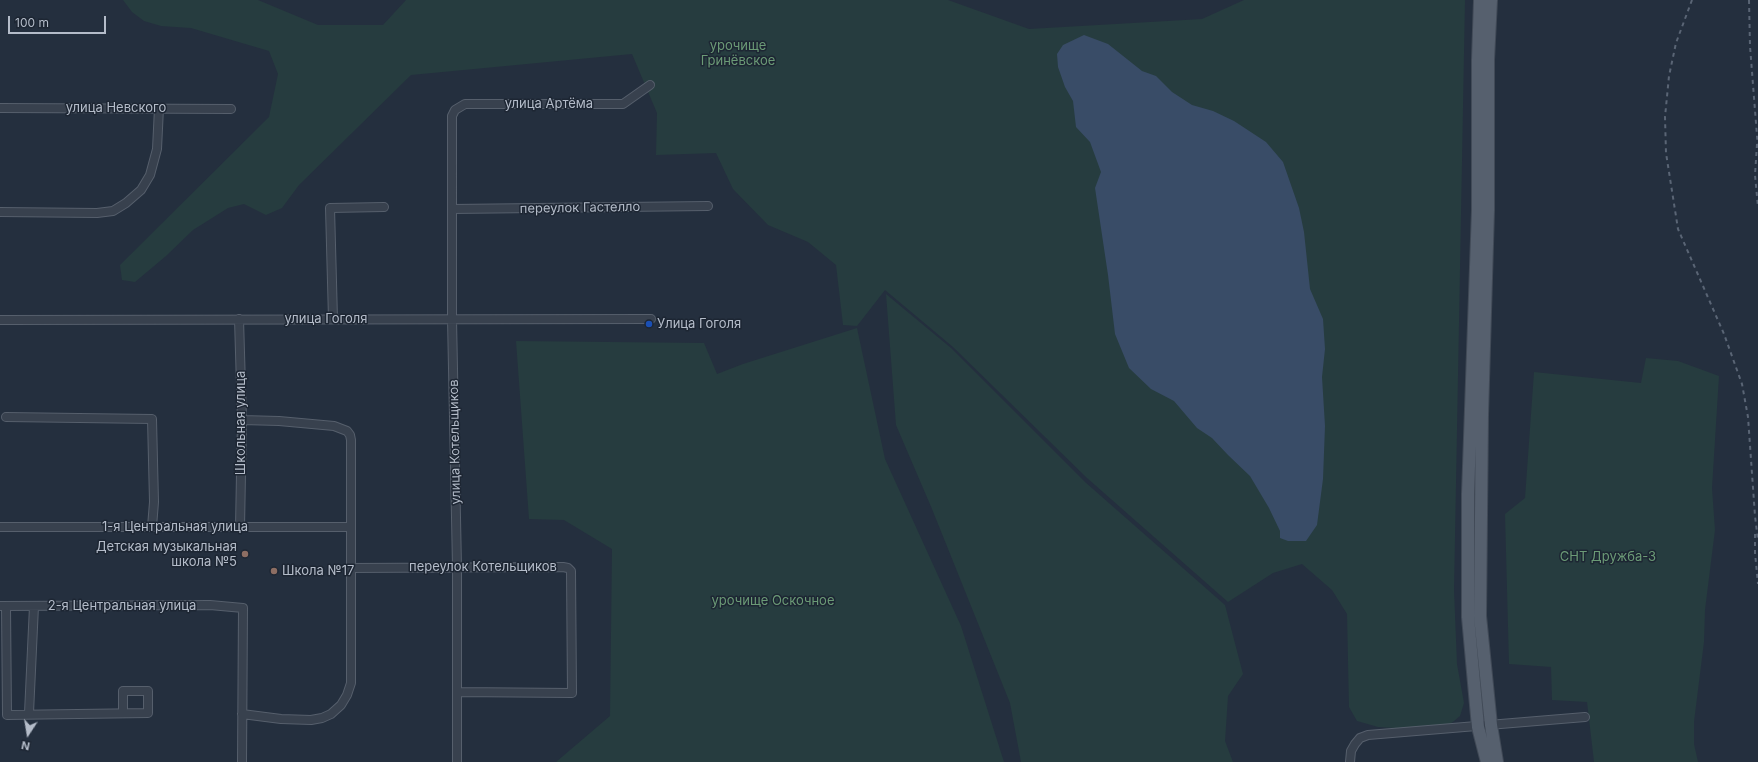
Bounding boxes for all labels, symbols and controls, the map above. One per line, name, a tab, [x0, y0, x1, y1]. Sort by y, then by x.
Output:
scale bar	[10, 8, 108, 34]
text: 100 m	[15, 15, 49, 30]
park label: урочище Гринёвское	[701, 38, 775, 69]
street label: улица Артёма	[505, 96, 593, 112]
street label: улица Невского	[66, 100, 166, 116]
street label: переулок Гастелло	[520, 199, 640, 217]
street label: улица Гоголя	[285, 311, 367, 327]
place label: Улица Гоголя	[657, 316, 741, 332]
marker: Улица Гоголя	[644, 319, 654, 329]
street label: Школьная улица	[233, 371, 249, 475]
street label: улица Котельщиков	[446, 379, 464, 505]
street label: 1-я Центральная улица	[102, 519, 248, 535]
place label: Детская музыкальная школа №5	[96, 539, 237, 570]
marker: Детская музыкальная школа №5	[240, 549, 250, 559]
park label: СНТ Дружба-3	[1560, 549, 1656, 565]
street label: переулок Котельщиков	[409, 559, 557, 575]
place label: Школа №17	[282, 563, 354, 579]
marker: Школа №17	[269, 566, 279, 576]
park label: урочище Оскочное	[712, 593, 834, 609]
street label: 2-я Центральная улица	[48, 598, 196, 614]
north arrow	[8, 714, 48, 754]
text: N	[20, 738, 31, 753]

